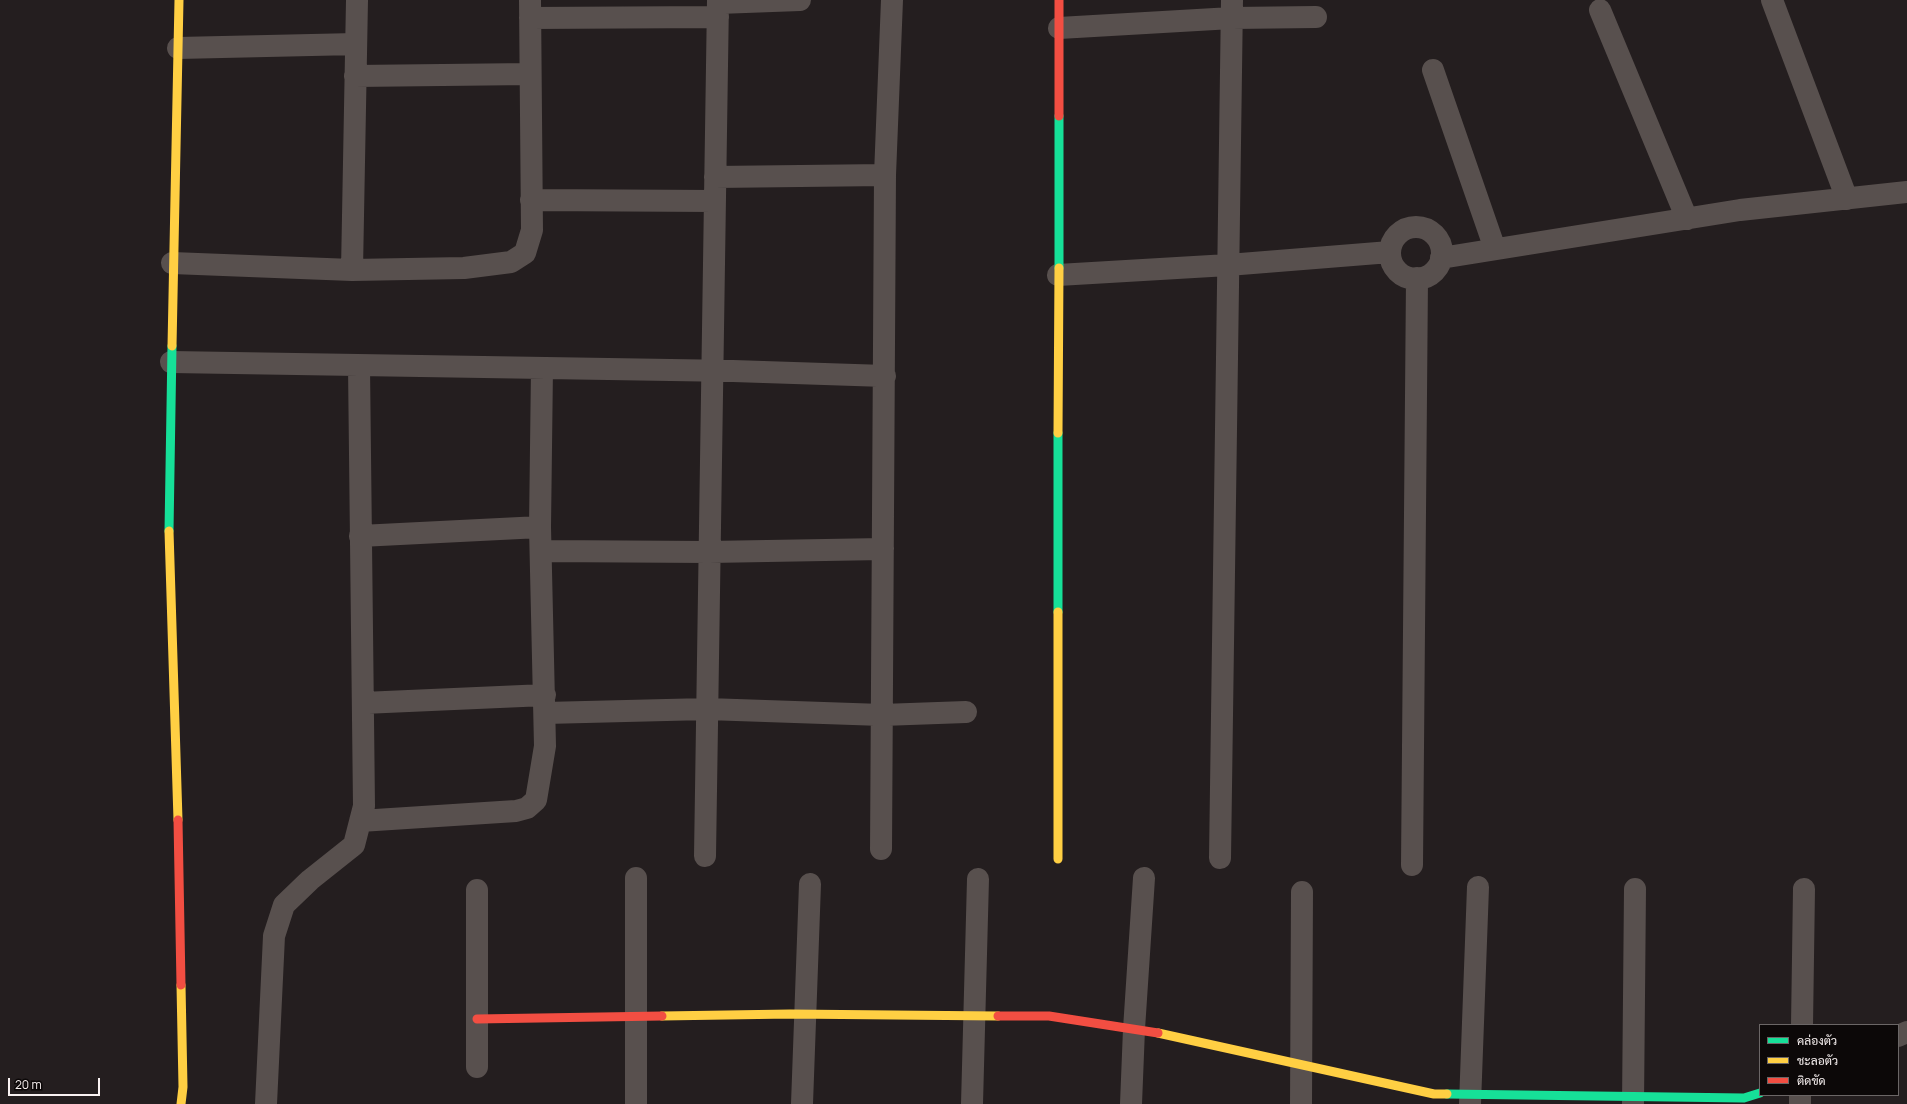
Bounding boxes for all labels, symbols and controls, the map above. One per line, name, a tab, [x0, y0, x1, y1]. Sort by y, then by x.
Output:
legend	[1759, 1024, 1899, 1096]
text: คล่องตัว	[1797, 1032, 1837, 1049]
text: ชะลอตัว	[1797, 1052, 1838, 1069]
scale bar	[10, 1070, 102, 1096]
text: ติดขัด	[1797, 1072, 1826, 1089]
text: 20 m	[15, 1076, 42, 1093]

